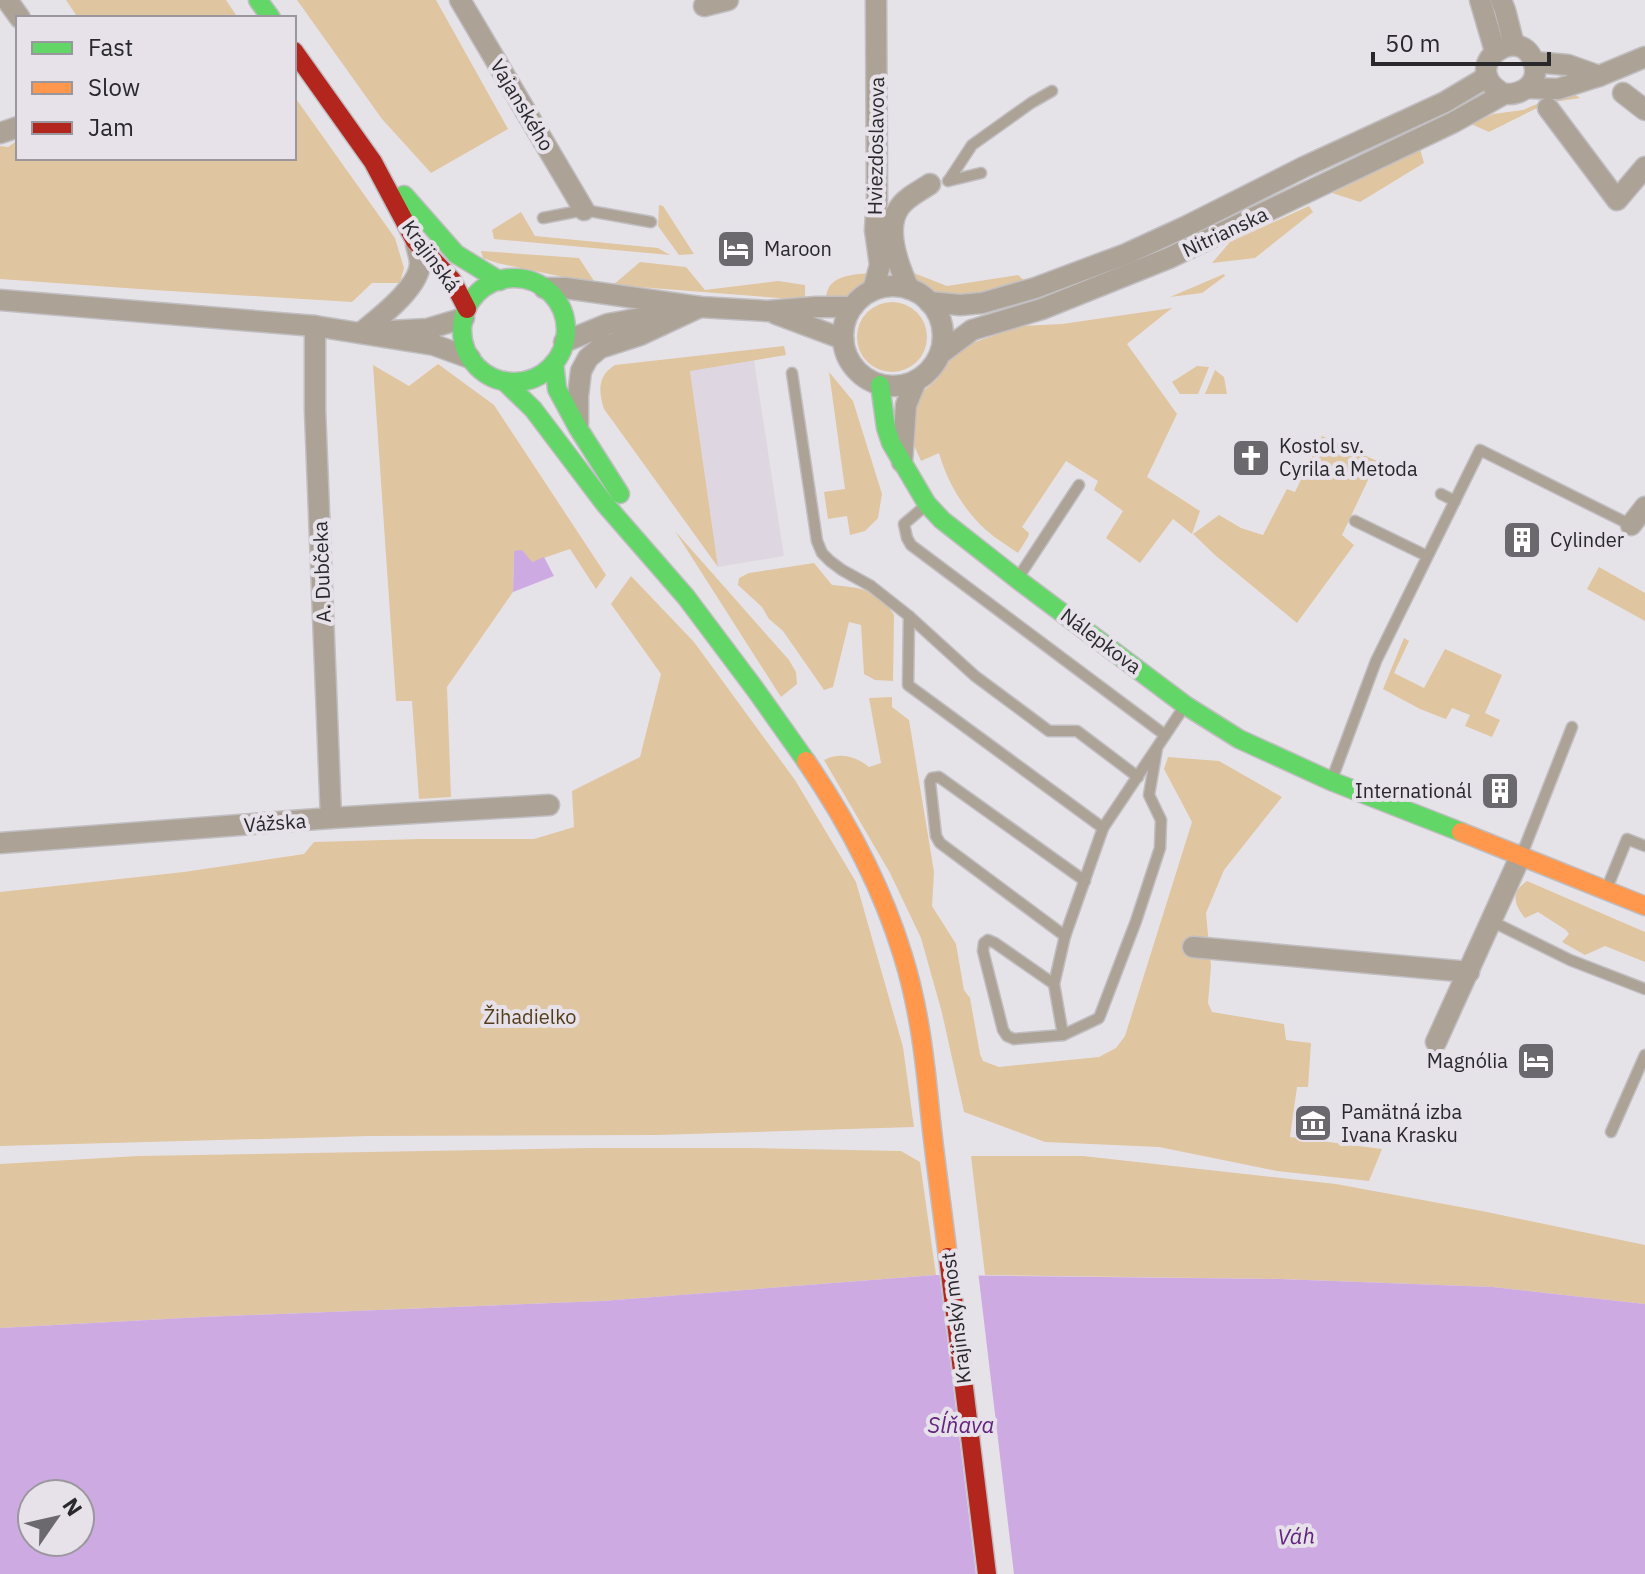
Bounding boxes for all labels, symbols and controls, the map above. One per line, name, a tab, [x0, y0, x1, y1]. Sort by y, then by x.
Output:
legend	[16, 16, 296, 160]
scale bar	[1373, 16, 1549, 66]
text: 50 m	[1385, 27, 1440, 59]
text: Fast	[88, 31, 133, 63]
street label: Vajanského	[484, 54, 560, 156]
text: Slow	[88, 71, 140, 103]
street label: Hviezdoslavova	[861, 76, 890, 215]
text: Jam	[88, 111, 134, 143]
street label: Nitrianska	[1178, 200, 1272, 263]
street label: Krajinská	[396, 214, 467, 297]
hotel icon: Maroon	[715, 228, 757, 270]
place label: Maroon	[764, 235, 832, 262]
place label: Kostol sv. Cyrila a Metoda	[1279, 432, 1418, 482]
church icon: Kostol sv. Cyrila a Metoda	[1230, 437, 1272, 479]
building icon: Cylinder	[1501, 519, 1543, 561]
street label: A. Dubčeka	[306, 520, 337, 623]
place label: Cylinder	[1550, 526, 1624, 553]
street label: Nálepkova	[1055, 601, 1147, 680]
building icon: Internationál	[1479, 770, 1521, 812]
place label: Internationál	[1355, 777, 1472, 804]
street label: Vážska	[243, 807, 307, 838]
park label: Žihadielko	[483, 1003, 577, 1030]
hotel icon: Magnólia	[1515, 1040, 1557, 1082]
place label: Magnólia	[1427, 1047, 1508, 1074]
place label: Pamätná izba Ivana Krasku	[1341, 1098, 1462, 1148]
museum icon: Pamätná izba Ivana Krasku	[1292, 1102, 1334, 1144]
street label: Krajinský most	[934, 1251, 977, 1385]
water label: Sĺňava	[928, 1410, 994, 1439]
north arrow	[16, 1478, 96, 1558]
text: N	[57, 1492, 89, 1521]
water label: Váh	[1277, 1520, 1315, 1551]

